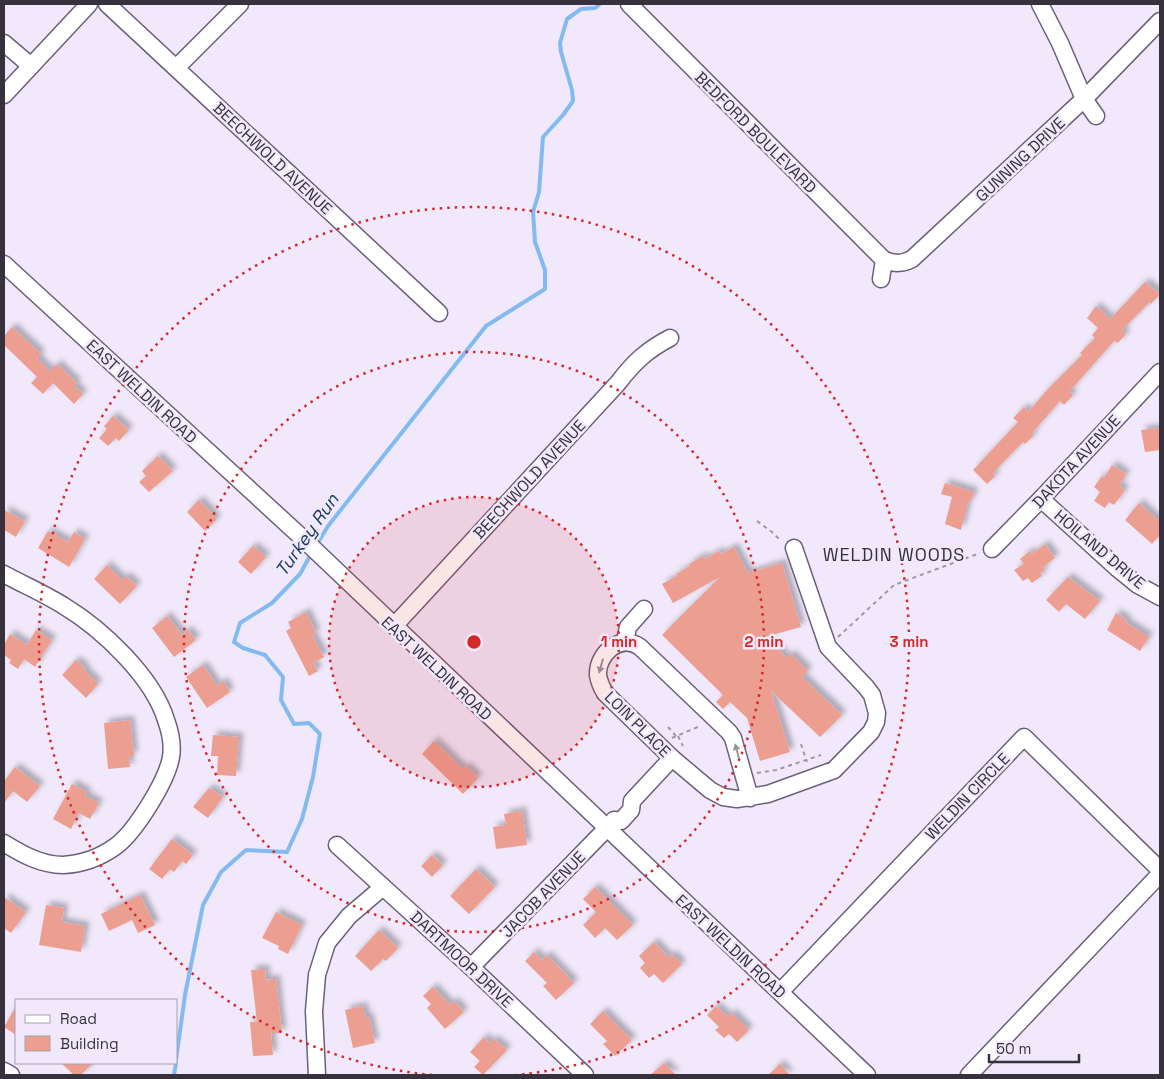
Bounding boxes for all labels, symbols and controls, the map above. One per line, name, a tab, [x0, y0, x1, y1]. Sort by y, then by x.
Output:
street label: BEDFORD BOULEVARD	[690, 67, 821, 198]
street label: BEECHWOLD AVENUE	[209, 98, 337, 219]
street label: GUNNING DRIVE	[971, 112, 1070, 206]
street label: EAST WELDIN ROAD	[82, 335, 201, 448]
street label: DAKOTA AVENUE	[1028, 410, 1125, 513]
street label: BEECHWOLD AVENUE	[469, 415, 590, 543]
water label: Turkey Run	[270, 488, 344, 581]
street label: HOILAND DRIVE	[1050, 505, 1150, 594]
district label: WELDIN WOODS	[823, 543, 965, 566]
street label: EAST WELDIN ROAD	[377, 612, 496, 725]
text: 1 min	[601, 632, 637, 651]
text: 2 min	[745, 632, 783, 651]
text: 3 min	[890, 632, 928, 651]
centre of rings	[465, 633, 483, 651]
one-way arrow	[596, 659, 604, 674]
street label: LOIN PLACE	[600, 687, 675, 762]
one-way arrow	[732, 743, 740, 758]
street label: WELDIN CIRCLE	[920, 748, 1014, 844]
street label: JACOB AVENUE	[497, 847, 590, 942]
street label: EAST WELDIN ROAD	[671, 890, 790, 1003]
street label: DARTMOOR DRIVE	[406, 906, 517, 1012]
legend	[15, 999, 178, 1064]
text: Road	[60, 1009, 97, 1028]
scale bar	[989, 1032, 1079, 1064]
text: Building	[60, 1034, 119, 1053]
text: 50 m	[996, 1039, 1031, 1058]

